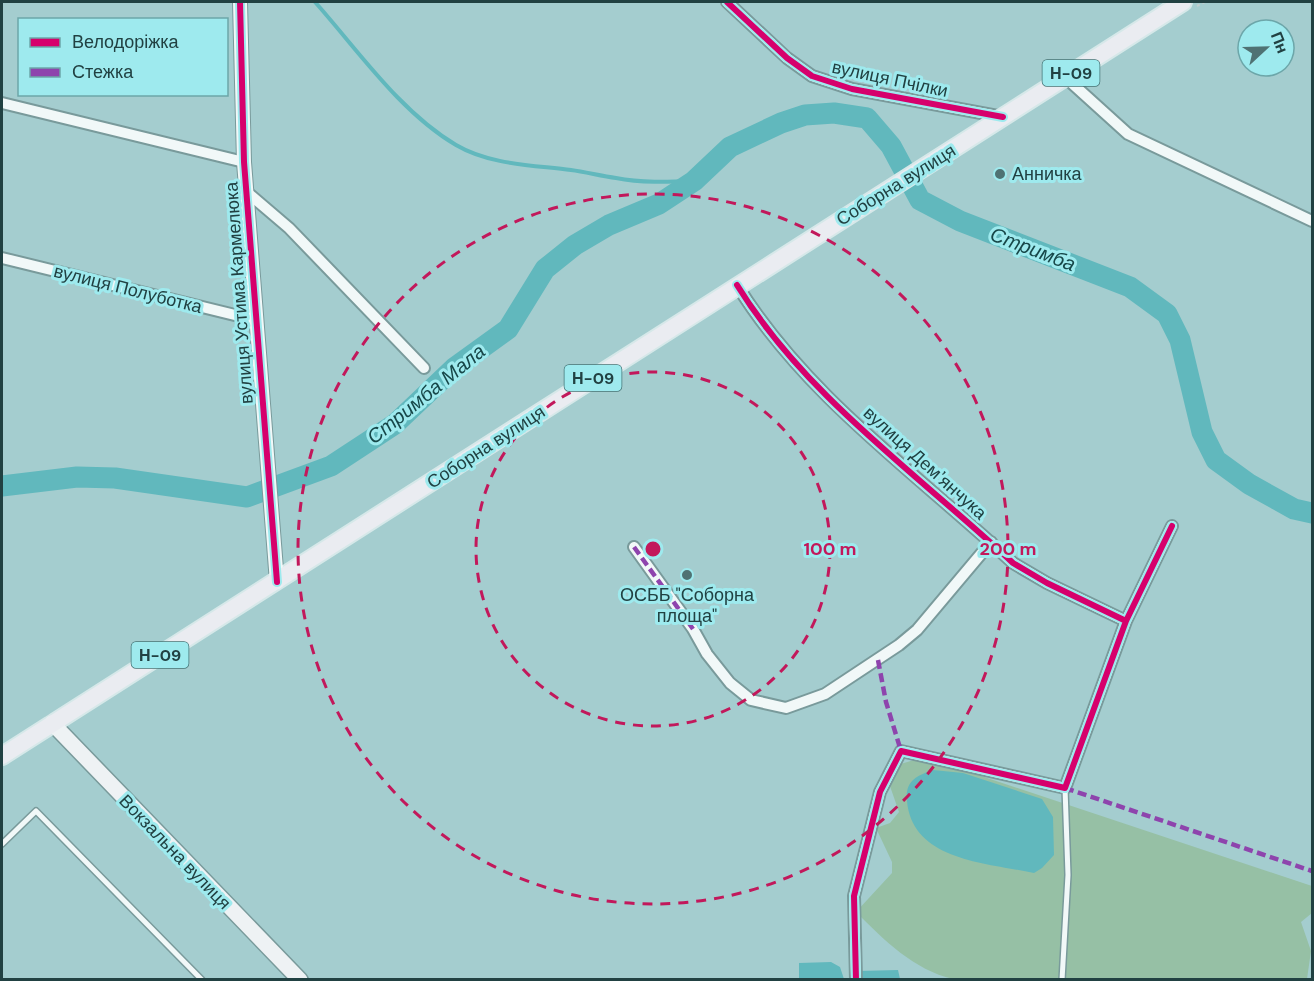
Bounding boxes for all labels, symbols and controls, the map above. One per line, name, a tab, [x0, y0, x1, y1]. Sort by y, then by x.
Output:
legend	[18, 18, 228, 96]
north arrow	[1236, 18, 1296, 78]
text: Пн	[1266, 29, 1293, 56]
text: Велодоріжка	[72, 30, 180, 54]
street label: вулиця Пчілки	[830, 55, 950, 103]
text: Стежка	[72, 60, 134, 84]
road number: Н-09	[1042, 60, 1100, 86]
street label: Соборна вулиця	[832, 139, 960, 231]
place label: Анничка	[1012, 162, 1083, 186]
marker: Анничка	[993, 167, 1007, 181]
street label: вулиця Устима Кармелюка	[219, 180, 259, 405]
water label: Стримба	[987, 221, 1079, 277]
street label: вулиця Полуботка	[51, 259, 206, 319]
water label: Стримба Мала	[361, 338, 491, 450]
road number: Н-09	[564, 365, 622, 391]
street label: Соборна вулиця	[422, 400, 550, 494]
street label: вулиця Демʼянчука	[858, 401, 993, 525]
text: 100 m	[803, 537, 857, 561]
text: 200 m	[980, 537, 1036, 561]
centre of rings	[643, 539, 663, 559]
marker: ОСББ "Соборна площа"	[680, 568, 694, 582]
place label: ОСББ "Соборна площа"	[620, 583, 755, 628]
road number: Н-09	[132, 642, 188, 668]
street label: Вокзальна вулиця	[114, 789, 236, 915]

